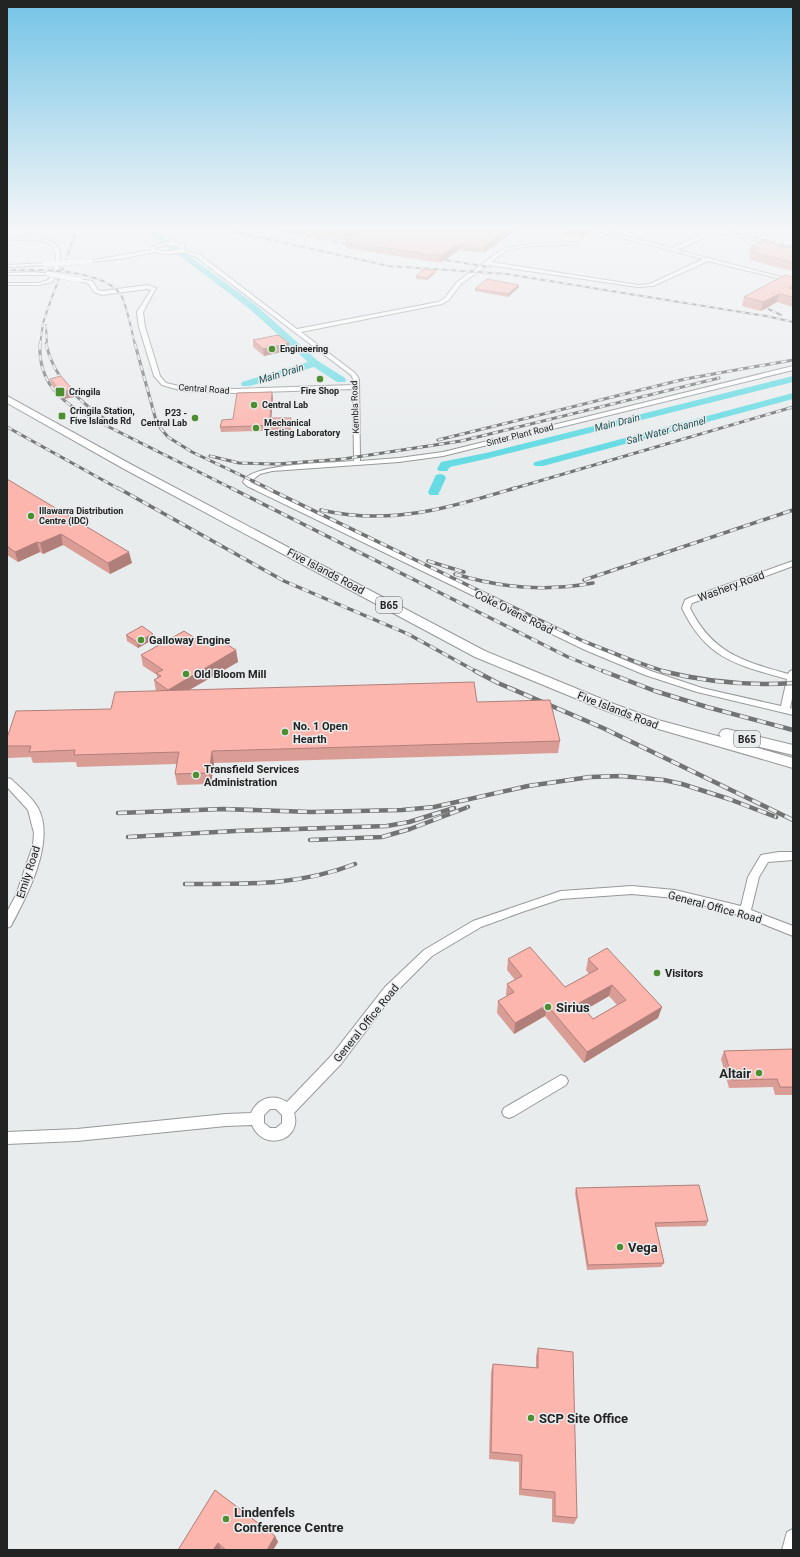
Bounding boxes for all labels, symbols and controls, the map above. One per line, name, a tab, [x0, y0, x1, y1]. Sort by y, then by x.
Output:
marker: Engineering	[267, 344, 277, 354]
place label: Engineering	[280, 344, 328, 354]
water label: Main Drain	[257, 361, 305, 386]
marker: Fire Shop	[315, 374, 325, 384]
street label: Kembla Road	[349, 380, 361, 434]
street label: Central Road	[178, 382, 230, 396]
marker: Cringila	[54, 386, 66, 398]
place label: Fire Shop	[301, 386, 339, 396]
place label: Cringila	[69, 387, 101, 397]
marker: Central Lab	[249, 400, 259, 410]
place label: Central Lab	[262, 400, 308, 410]
place label: Cringila Station, Five Islands Rd	[70, 406, 135, 426]
place label: P23 - Central Lab	[141, 408, 187, 428]
marker: Cringila Station, Five Islands Rd	[57, 411, 67, 421]
water label: Main Drain	[593, 412, 641, 433]
marker: P23 - Central Lab	[190, 413, 200, 423]
water label: Salt Water Channel	[625, 414, 708, 446]
place label: Mechanical Testing Laboratory	[264, 418, 341, 438]
street label: Sinter Plant Road	[485, 422, 555, 448]
marker: Mechanical Testing Laboratory	[251, 423, 261, 433]
place label: Illawarra Distribution Centre (IDC)	[39, 506, 123, 527]
marker: Illawarra Distribution Centre (IDC)	[26, 511, 36, 521]
street label: Five Islands Road	[285, 546, 367, 597]
street label: Washery Road	[696, 568, 766, 605]
street label: Coke Ovens Road	[472, 588, 555, 637]
road number: B65	[376, 597, 402, 613]
place label: Galloway Engine	[149, 634, 230, 647]
marker: Galloway Engine	[136, 635, 146, 645]
place label: Old Bloom Mill	[194, 668, 266, 681]
marker: Old Bloom Mill	[181, 669, 191, 679]
street label: Five Islands Road	[575, 689, 660, 732]
place label: No. 1 Open Hearth	[293, 720, 348, 746]
marker: No. 1 Open Hearth	[280, 727, 290, 737]
road number: B65	[734, 731, 760, 747]
place label: Transfield Services Administration	[204, 763, 299, 789]
marker: Transfield Services Administration	[191, 770, 201, 780]
street label: Emily Road	[14, 844, 43, 900]
street label: General Office Road	[667, 889, 763, 926]
place label: Visitors	[665, 967, 703, 980]
marker: Visitors	[652, 968, 662, 978]
street label: General Office Road	[331, 982, 402, 1065]
place label: Sirius	[556, 1000, 590, 1015]
marker: Sirius	[543, 1002, 553, 1012]
place label: Altair	[719, 1066, 751, 1081]
marker: Altair	[754, 1068, 764, 1078]
place label: Vega	[628, 1240, 658, 1255]
marker: Vega	[615, 1242, 625, 1252]
place label: SCP Site Office	[539, 1411, 628, 1426]
marker: SCP Site Office	[526, 1413, 536, 1423]
place label: Lindenfels Conference Centre	[234, 1505, 344, 1535]
marker: Lindenfels Conference Centre	[221, 1514, 231, 1524]

